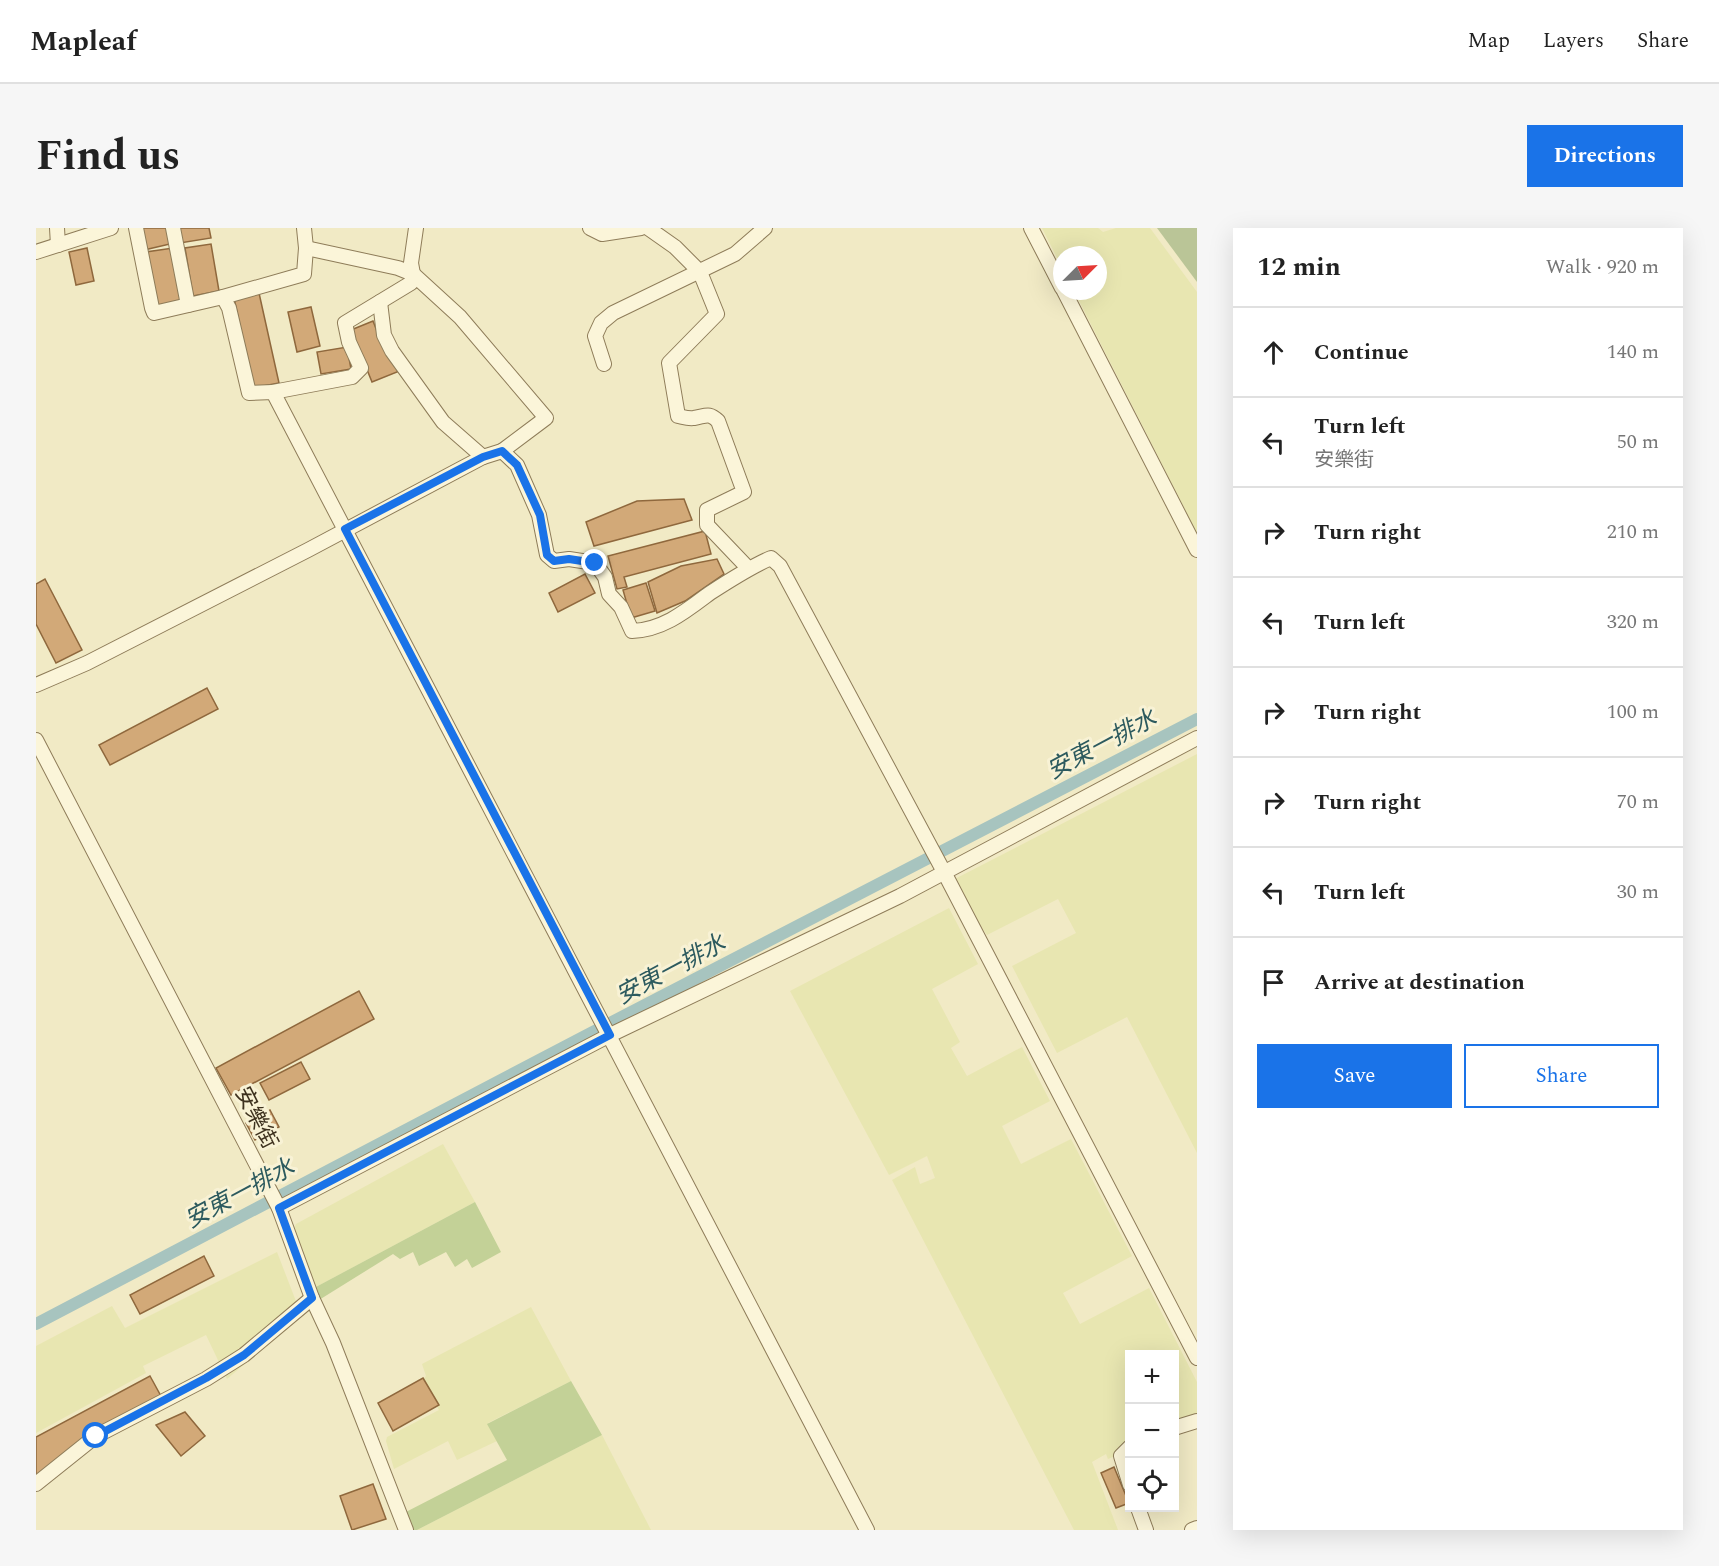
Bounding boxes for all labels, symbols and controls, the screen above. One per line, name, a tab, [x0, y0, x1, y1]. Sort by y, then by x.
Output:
text: Mapleaf	[30, 20, 137, 63]
text: Map	[1468, 25, 1510, 57]
text: Layers	[1543, 25, 1604, 57]
text: Share	[1637, 25, 1689, 57]
text: Find us	[36, 125, 180, 188]
button: Directions	[1527, 125, 1683, 187]
north arrow	[1053, 246, 1107, 300]
text: 12 min	[1257, 247, 1341, 287]
text: Walk · 920 m	[1546, 252, 1659, 282]
icon: ahead	[1257, 336, 1290, 369]
text: Continue	[1314, 336, 1409, 369]
text: 140 m	[1607, 337, 1659, 367]
text: Turn left	[1314, 410, 1406, 443]
icon: left	[1257, 426, 1290, 459]
text: 50 m	[1617, 427, 1659, 457]
text: 安樂街	[1314, 445, 1374, 475]
icon: right	[1257, 516, 1290, 549]
text: Turn right	[1314, 516, 1421, 549]
text: 210 m	[1607, 517, 1659, 547]
route end	[581, 549, 607, 575]
icon: left	[1257, 606, 1290, 639]
text: Turn left	[1314, 606, 1406, 639]
text: 320 m	[1607, 607, 1659, 637]
icon: right	[1257, 696, 1290, 729]
text: Turn right	[1314, 696, 1421, 729]
text: 100 m	[1607, 697, 1659, 727]
water label: 安東一排水	[1041, 700, 1164, 789]
icon: right	[1257, 786, 1290, 819]
text: Turn right	[1314, 786, 1421, 819]
text: 70 m	[1617, 787, 1659, 817]
icon: left	[1257, 876, 1290, 909]
text: Turn left	[1314, 876, 1406, 909]
text: 30 m	[1617, 877, 1659, 907]
water label: 安東一排水	[610, 925, 733, 1014]
icon: arrive	[1257, 966, 1290, 999]
text: Arrive at destination	[1314, 966, 1525, 999]
button: Save	[1257, 1044, 1452, 1108]
button: Share	[1464, 1044, 1659, 1108]
street label: 安樂街	[226, 1081, 286, 1155]
water label: 安東一排水	[179, 1149, 302, 1238]
map controls	[1125, 1350, 1179, 1512]
button: +	[1125, 1350, 1179, 1404]
button: −	[1125, 1404, 1179, 1458]
route start	[82, 1422, 108, 1448]
button: locate	[1125, 1458, 1179, 1512]

